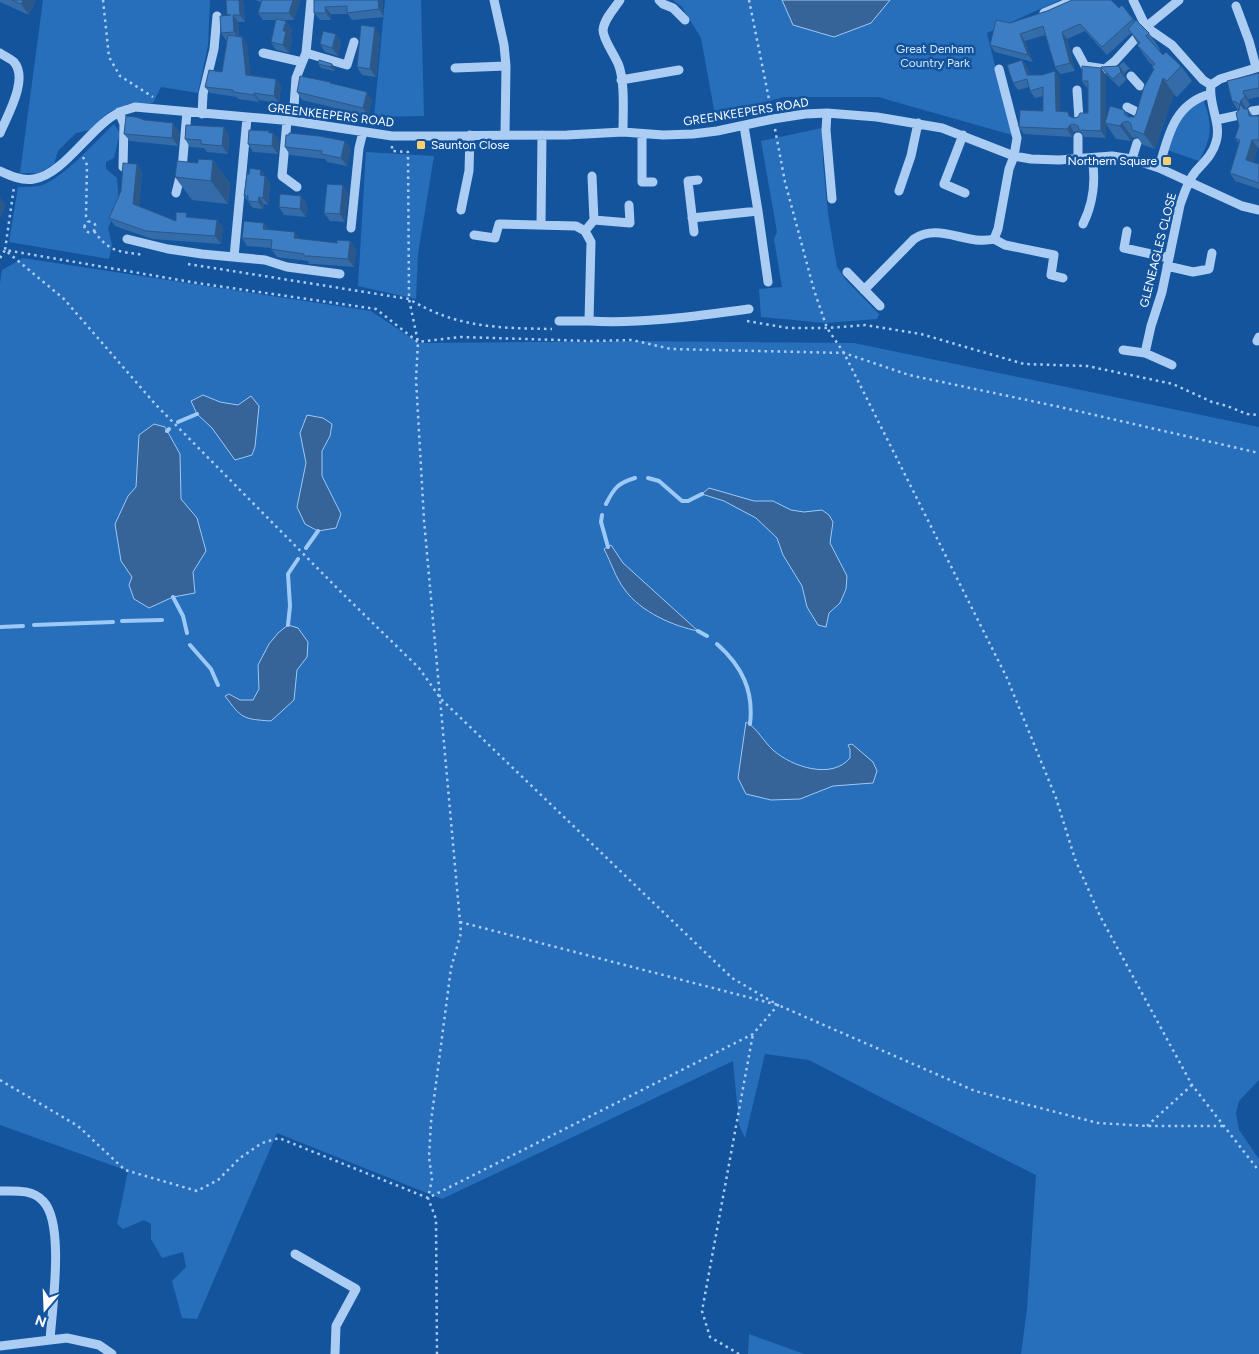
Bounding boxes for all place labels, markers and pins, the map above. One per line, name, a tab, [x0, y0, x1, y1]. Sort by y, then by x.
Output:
place label: Saunton Close	[431, 138, 510, 152]
marker: Saunton Close	[415, 139, 427, 151]
place label: Northern Square	[1067, 154, 1157, 168]
marker: Northern Square	[1161, 155, 1173, 167]

